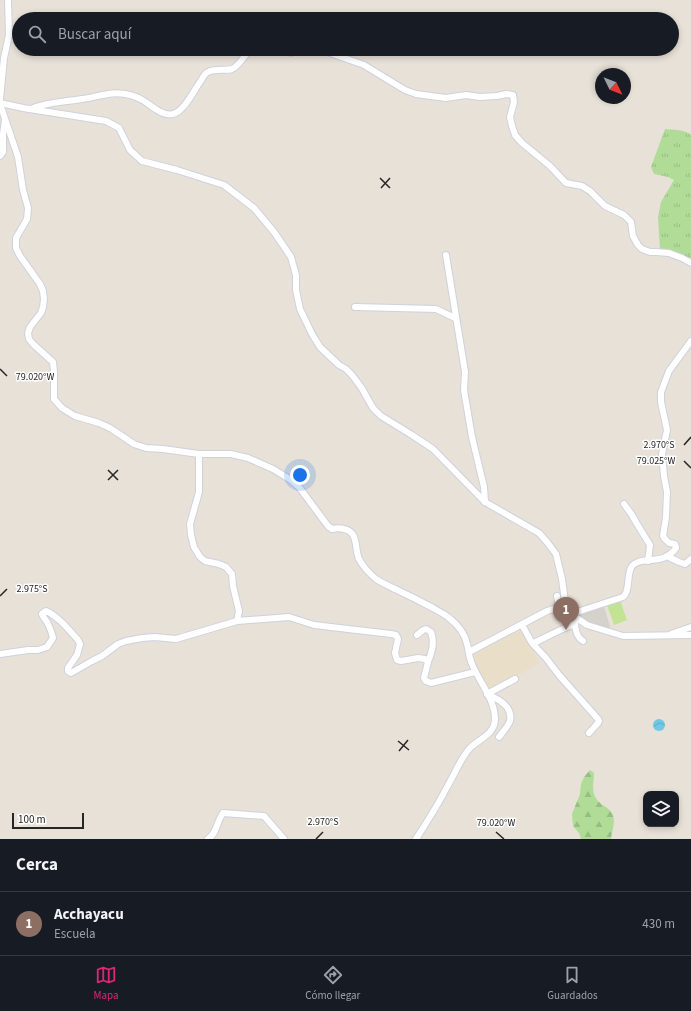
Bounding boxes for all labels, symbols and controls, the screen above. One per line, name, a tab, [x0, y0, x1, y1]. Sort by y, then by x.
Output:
search box	[12, 12, 679, 56]
icon: search	[26, 23, 48, 45]
text: Buscar aquí	[58, 24, 131, 45]
north arrow	[595, 68, 631, 104]
text: 79.020°W	[16, 370, 54, 384]
text: 2.970°S	[643, 438, 675, 452]
text: 79.025°W	[637, 454, 675, 468]
your location	[290, 465, 310, 485]
text: 2.975°S	[16, 582, 48, 596]
pin: 1	[553, 597, 579, 630]
map controls	[643, 791, 679, 827]
button: layers	[643, 791, 679, 827]
scale bar	[12, 811, 84, 830]
text: 100 m	[18, 812, 46, 827]
text: 2.970°S	[307, 815, 339, 829]
text: 79.020°W	[477, 816, 515, 830]
text: Cerca	[16, 853, 58, 877]
text: Acchayacu	[54, 904, 124, 925]
text: 1	[26, 915, 32, 933]
text: 430 m	[642, 915, 675, 933]
text: Escuela	[54, 925, 96, 943]
tab: Mapa	[93, 964, 118, 1003]
tab: Cómo llegar	[305, 964, 360, 1003]
tab: Guardados	[547, 964, 598, 1003]

